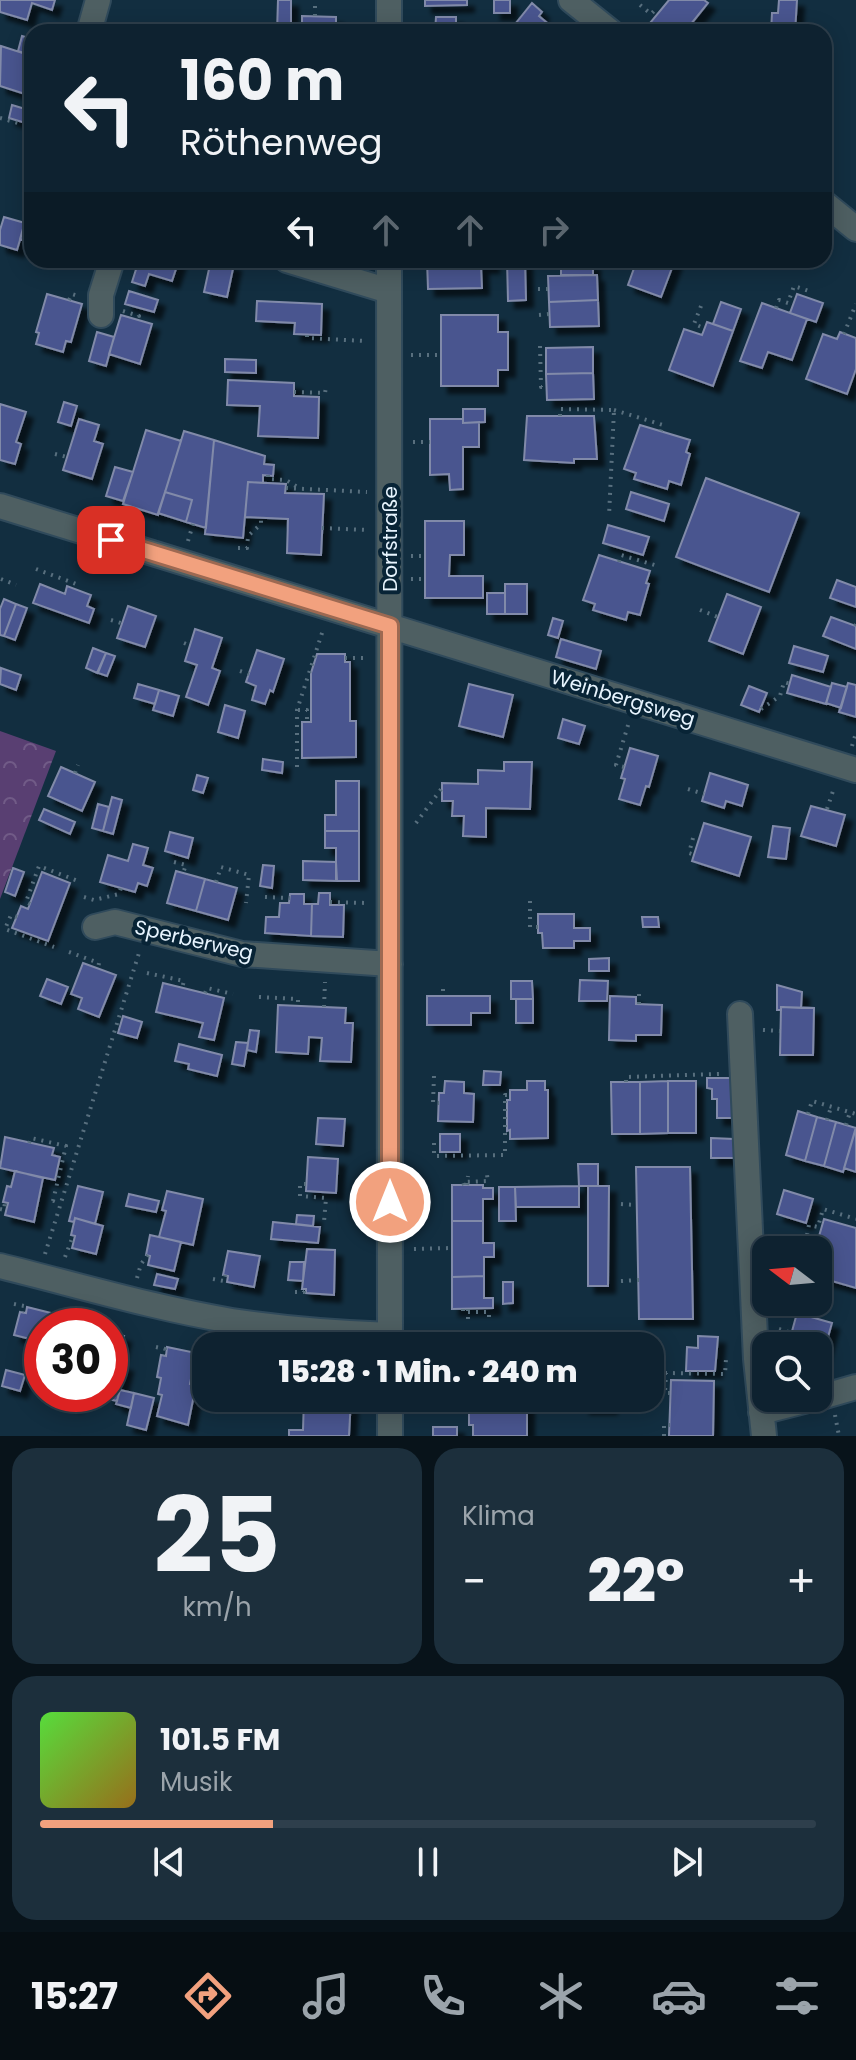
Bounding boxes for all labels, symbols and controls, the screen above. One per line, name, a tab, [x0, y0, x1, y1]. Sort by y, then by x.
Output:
text: 160 m	[180, 41, 344, 120]
icon: left	[48, 56, 152, 160]
text: Röthenweg	[180, 117, 383, 168]
icon: left	[280, 208, 324, 252]
icon: ahead	[364, 208, 408, 252]
icon: ahead	[448, 208, 492, 252]
icon: right	[532, 208, 576, 252]
street label: Dorfstraße	[376, 486, 404, 592]
pin	[77, 506, 145, 574]
icon: arrive	[89, 518, 133, 562]
street label: Weinbergsweg	[548, 663, 698, 733]
street label: Sperberweg	[132, 913, 256, 967]
position arrow	[348, 1160, 432, 1244]
north arrow	[752, 1236, 832, 1316]
map controls	[752, 1236, 832, 1412]
speed limit sign: 30	[24, 1308, 128, 1412]
button: search	[752, 1332, 832, 1412]
text: 15:28 · 1 Min. · 240 m	[279, 1350, 577, 1393]
text: 25	[154, 1463, 280, 1608]
text: Klima	[462, 1498, 535, 1534]
text: 22°	[588, 1539, 685, 1623]
text: −	[462, 1551, 486, 1612]
text: +	[786, 1551, 816, 1612]
text: km/h	[182, 1589, 252, 1625]
text: 101.5 FM	[160, 1718, 280, 1761]
text: Musik	[160, 1764, 232, 1800]
icon: previous	[147, 1840, 191, 1884]
icon: pause	[406, 1840, 450, 1884]
icon: next	[665, 1840, 709, 1884]
icon: directions	[180, 1968, 236, 2024]
icon: music	[298, 1968, 354, 2024]
icon: phone	[415, 1968, 471, 2024]
icon: climate	[533, 1968, 589, 2024]
icon: car	[651, 1968, 707, 2024]
icon: filters	[769, 1968, 825, 2024]
text: 15:27	[31, 1971, 118, 2022]

